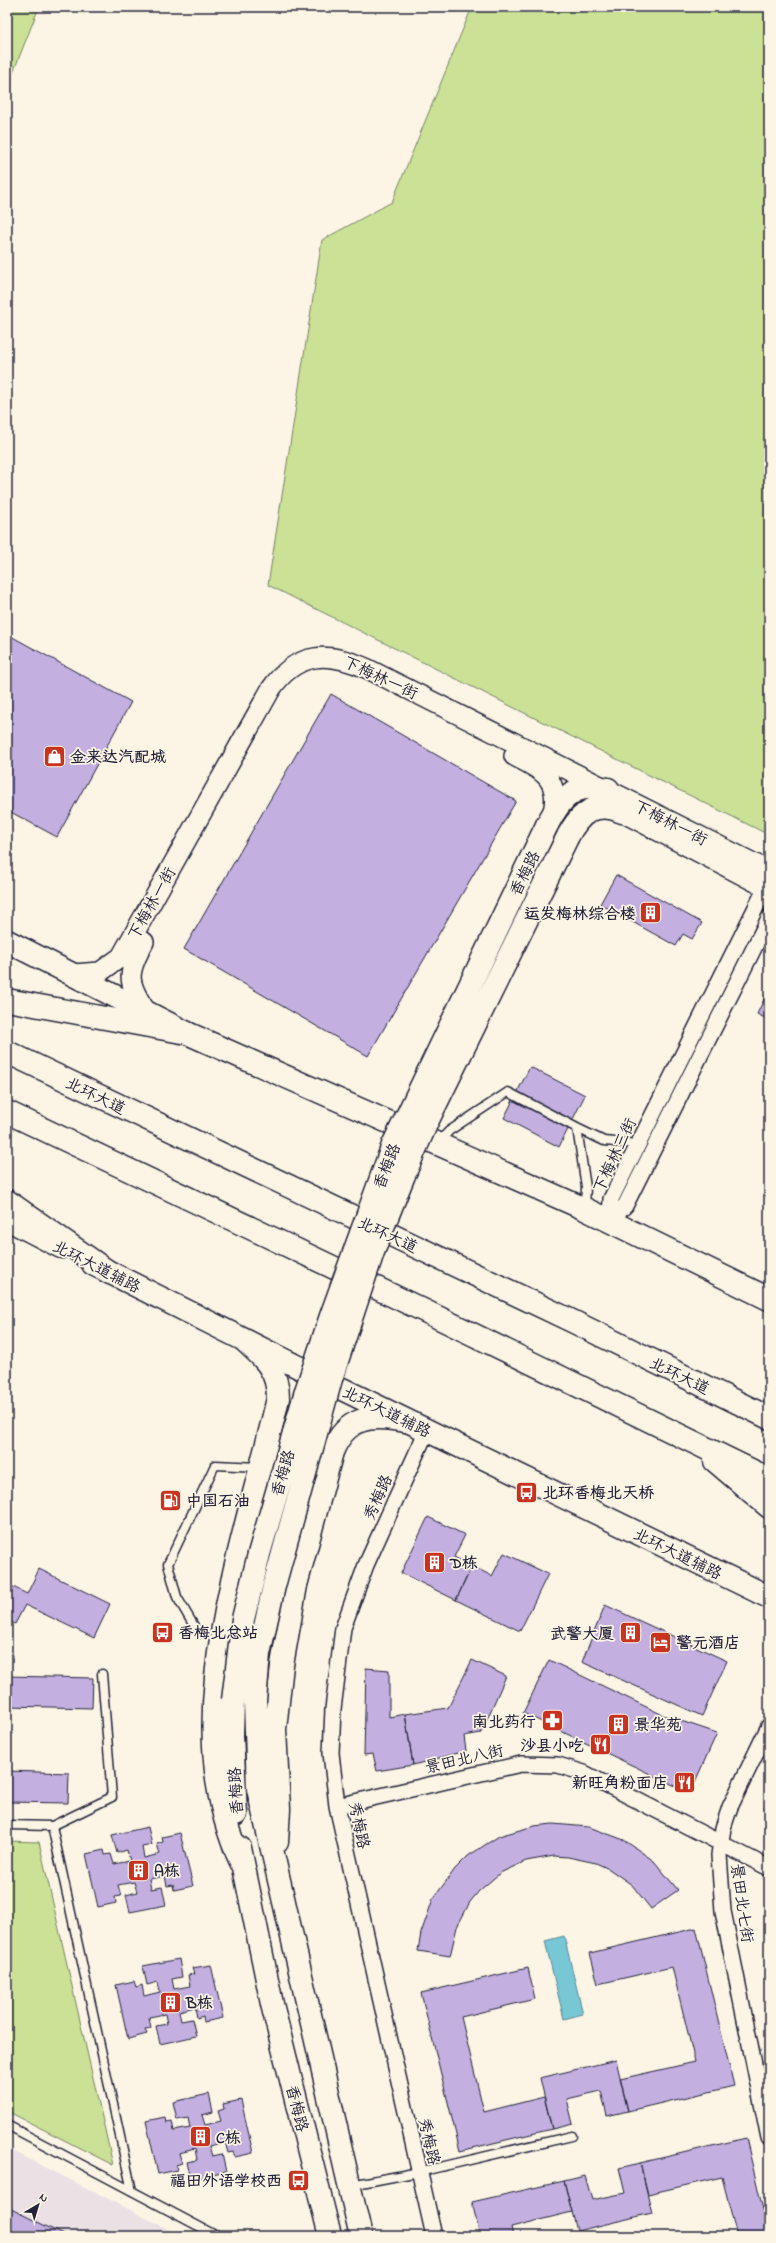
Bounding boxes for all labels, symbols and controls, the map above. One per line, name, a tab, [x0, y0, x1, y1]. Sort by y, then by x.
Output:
street label: 下梅林一街	[339, 651, 421, 707]
shop icon: 金来达汽配城	[41, 743, 67, 769]
place label: 金来达汽配城	[70, 746, 166, 770]
street label: 下梅林一街	[629, 795, 711, 853]
street label: 香梅路	[504, 847, 547, 901]
street label: 下梅林一街	[123, 863, 183, 945]
building icon: 运发梅林综合楼	[638, 900, 664, 926]
place label: 运发梅林综合楼	[524, 903, 636, 927]
street label: 北环大道	[61, 1072, 129, 1122]
street label: 下梅林三街	[588, 1115, 644, 1197]
street label: 香梅路	[368, 1140, 408, 1193]
street label: 北环大道	[353, 1211, 421, 1260]
street label: 北环大道辅路	[48, 1235, 144, 1300]
street label: 北环大道	[645, 1352, 713, 1402]
street label: 北环大道辅路	[338, 1381, 435, 1445]
street label: 香梅路	[266, 1447, 302, 1500]
street label: 秀梅路	[358, 1471, 400, 1525]
bus stop icon: 北环香梅北天桥	[514, 1479, 540, 1505]
place label: 北环香梅北天桥	[542, 1482, 654, 1506]
fuel station icon: 中国石油	[157, 1487, 183, 1513]
place label: 中国石油	[186, 1490, 250, 1514]
street label: 北环大道辅路	[629, 1523, 726, 1587]
building icon: D栋	[422, 1549, 448, 1575]
place label: D栋	[449, 1552, 478, 1576]
bus stop icon: 香梅北总站	[149, 1619, 175, 1645]
building icon: 武警大厦	[617, 1620, 643, 1646]
place label: 香梅北总站	[178, 1622, 258, 1646]
place label: 武警大厦	[550, 1623, 614, 1647]
hotel icon: 警元酒店	[648, 1629, 674, 1655]
place label: 警元酒店	[676, 1632, 740, 1656]
pharmacy icon: 南北药行	[539, 1708, 565, 1734]
place label: 南北药行	[472, 1711, 536, 1735]
building icon: 景华苑	[605, 1711, 631, 1737]
place label: 景华苑	[634, 1714, 682, 1738]
restaurant icon: 沙县小吃	[587, 1732, 613, 1758]
place label: 沙县小吃	[520, 1735, 584, 1759]
street label: 景田北八街	[423, 1739, 506, 1781]
street label: 香梅路	[224, 1766, 250, 1815]
restaurant icon: 新旺角粉面店	[671, 1769, 697, 1795]
place label: 新旺角粉面店	[572, 1772, 668, 1796]
street label: 秀梅路	[341, 1799, 375, 1851]
building icon: A栋	[126, 1857, 152, 1883]
place label: A栋	[154, 1860, 180, 1884]
street label: 景田北七街	[724, 1862, 758, 1945]
building icon: B栋	[157, 1989, 183, 2015]
place label: B栋	[185, 1992, 213, 2016]
street label: 香梅路	[279, 2082, 314, 2135]
street label: 秀梅路	[411, 2115, 445, 2168]
building icon: C栋	[187, 2124, 213, 2150]
place label: C栋	[216, 2127, 241, 2151]
bus stop icon: 福田外语学校西	[285, 2167, 311, 2193]
place label: 福田外语学校西	[170, 2170, 282, 2194]
north arrow	[18, 2185, 58, 2225]
text: N	[36, 2189, 51, 2207]

